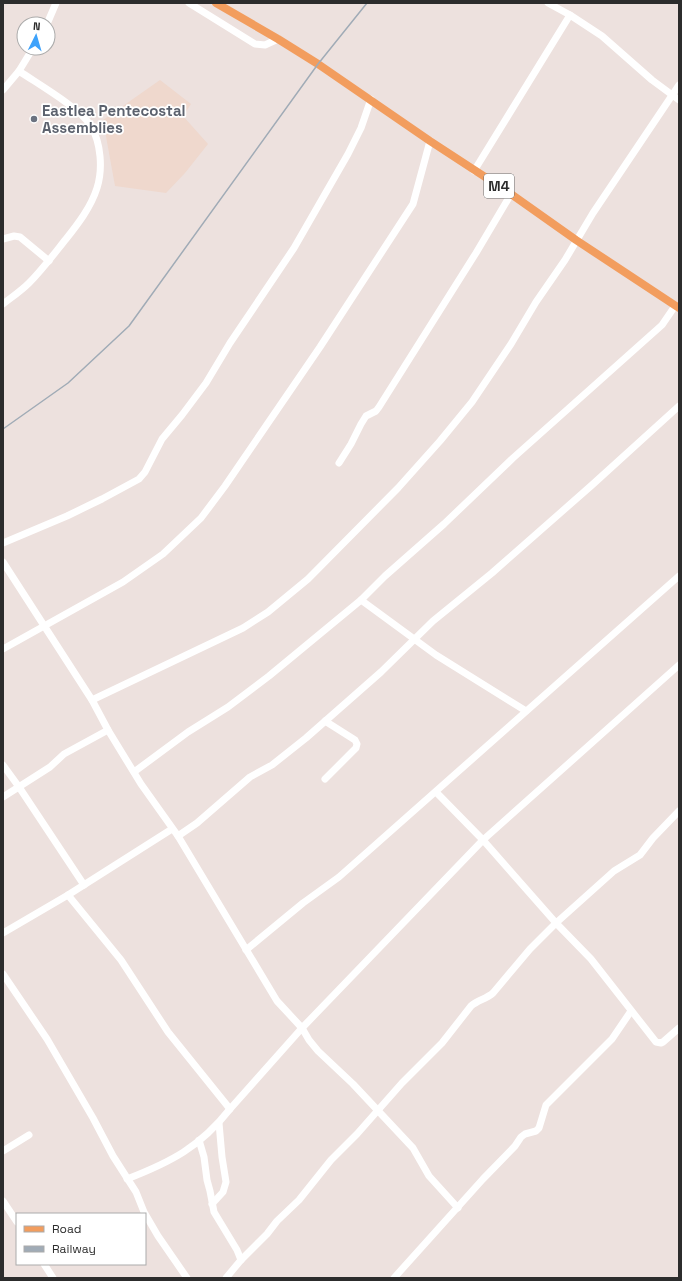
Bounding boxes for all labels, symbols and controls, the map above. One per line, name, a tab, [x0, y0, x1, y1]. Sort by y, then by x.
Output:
north arrow	[16, 16, 56, 56]
text: N	[33, 19, 41, 33]
place label: Eastlea Pentecostal Assemblies	[42, 101, 186, 137]
marker: Eastlea Pentecostal Assemblies	[29, 114, 39, 124]
road number: M4	[484, 174, 514, 198]
legend	[16, 1213, 146, 1265]
text: Road	[52, 1221, 81, 1237]
text: Railway	[52, 1241, 96, 1257]

